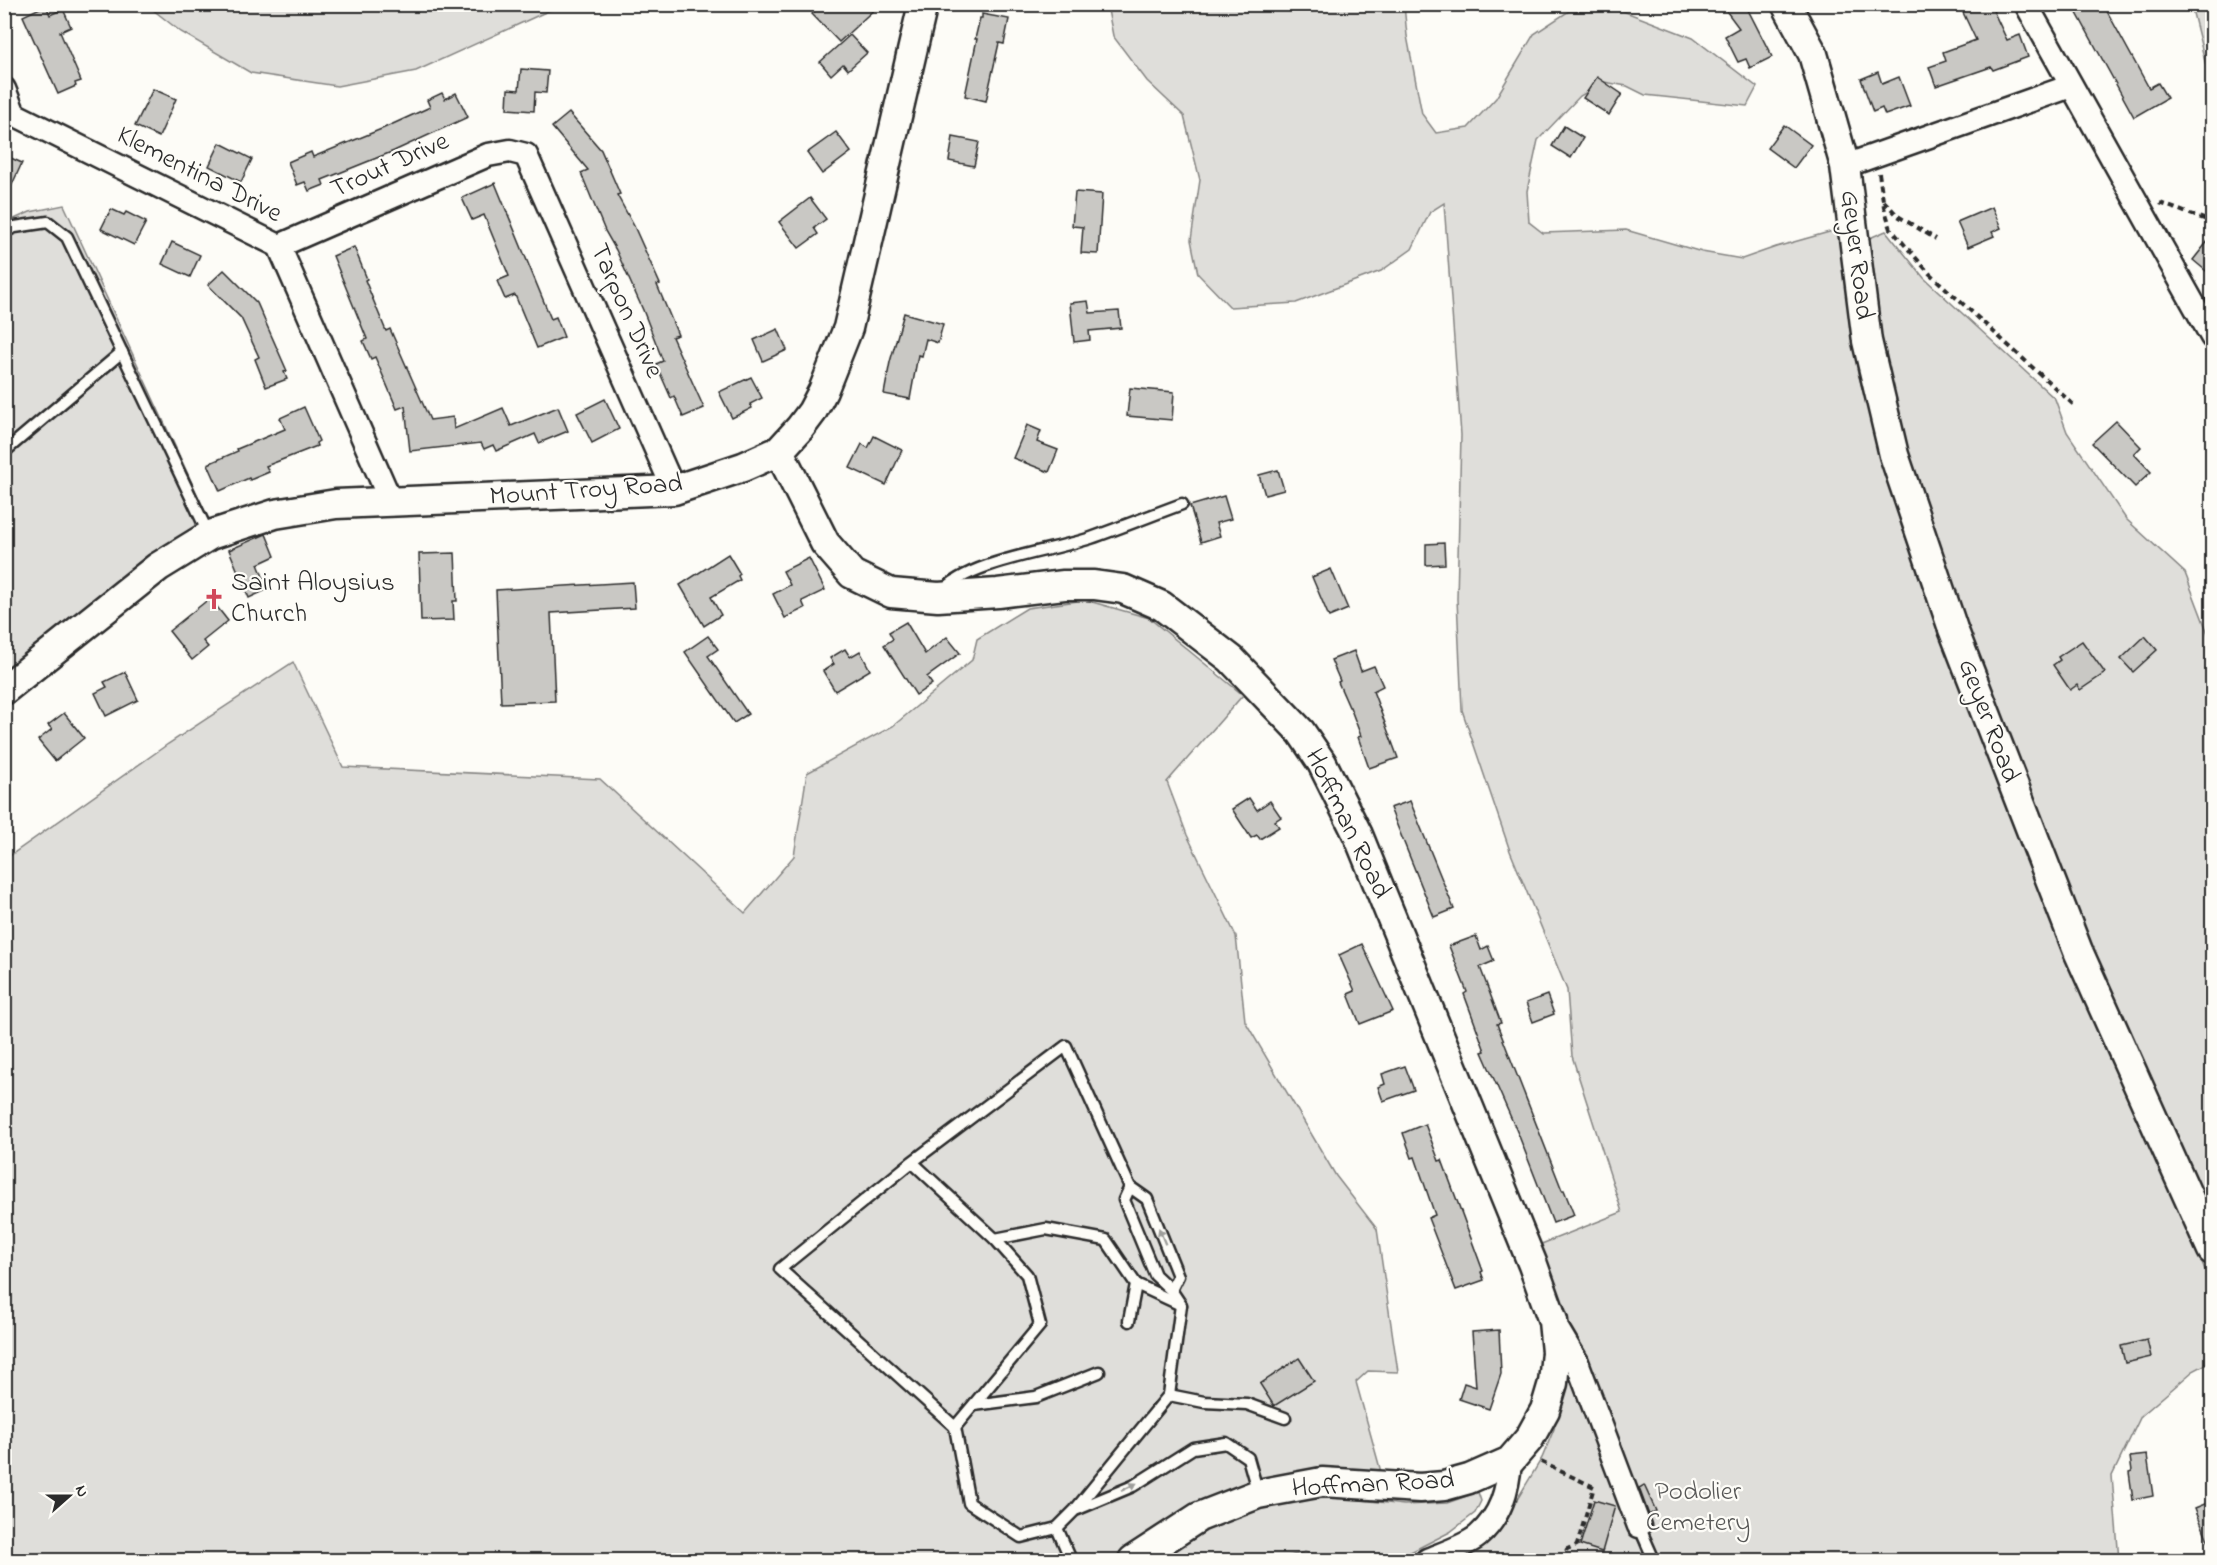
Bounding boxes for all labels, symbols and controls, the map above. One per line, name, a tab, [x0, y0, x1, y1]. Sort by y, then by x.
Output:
street label: Klementina Drive	[109, 117, 289, 234]
street label: Trout Drive	[325, 122, 456, 209]
street label: Geyer Road	[1829, 188, 1883, 322]
street label: Tarpon Drive	[579, 237, 673, 385]
street label: Mount Troy Road	[488, 465, 684, 517]
place label: Saint Aloysius Church	[231, 564, 395, 634]
church icon: Saint Aloysius Church	[202, 587, 226, 611]
street label: Geyer Road	[1947, 653, 2029, 789]
street label: Hoffman Road	[1294, 742, 1400, 906]
one-way arrow	[1157, 1227, 1166, 1245]
street label: Hoffman Road	[1291, 1461, 1455, 1509]
north arrow	[39, 1466, 99, 1526]
park label: Podolier Cemetery	[1646, 1473, 1750, 1543]
text: N	[68, 1482, 94, 1501]
one-way arrow	[1120, 1482, 1137, 1491]

